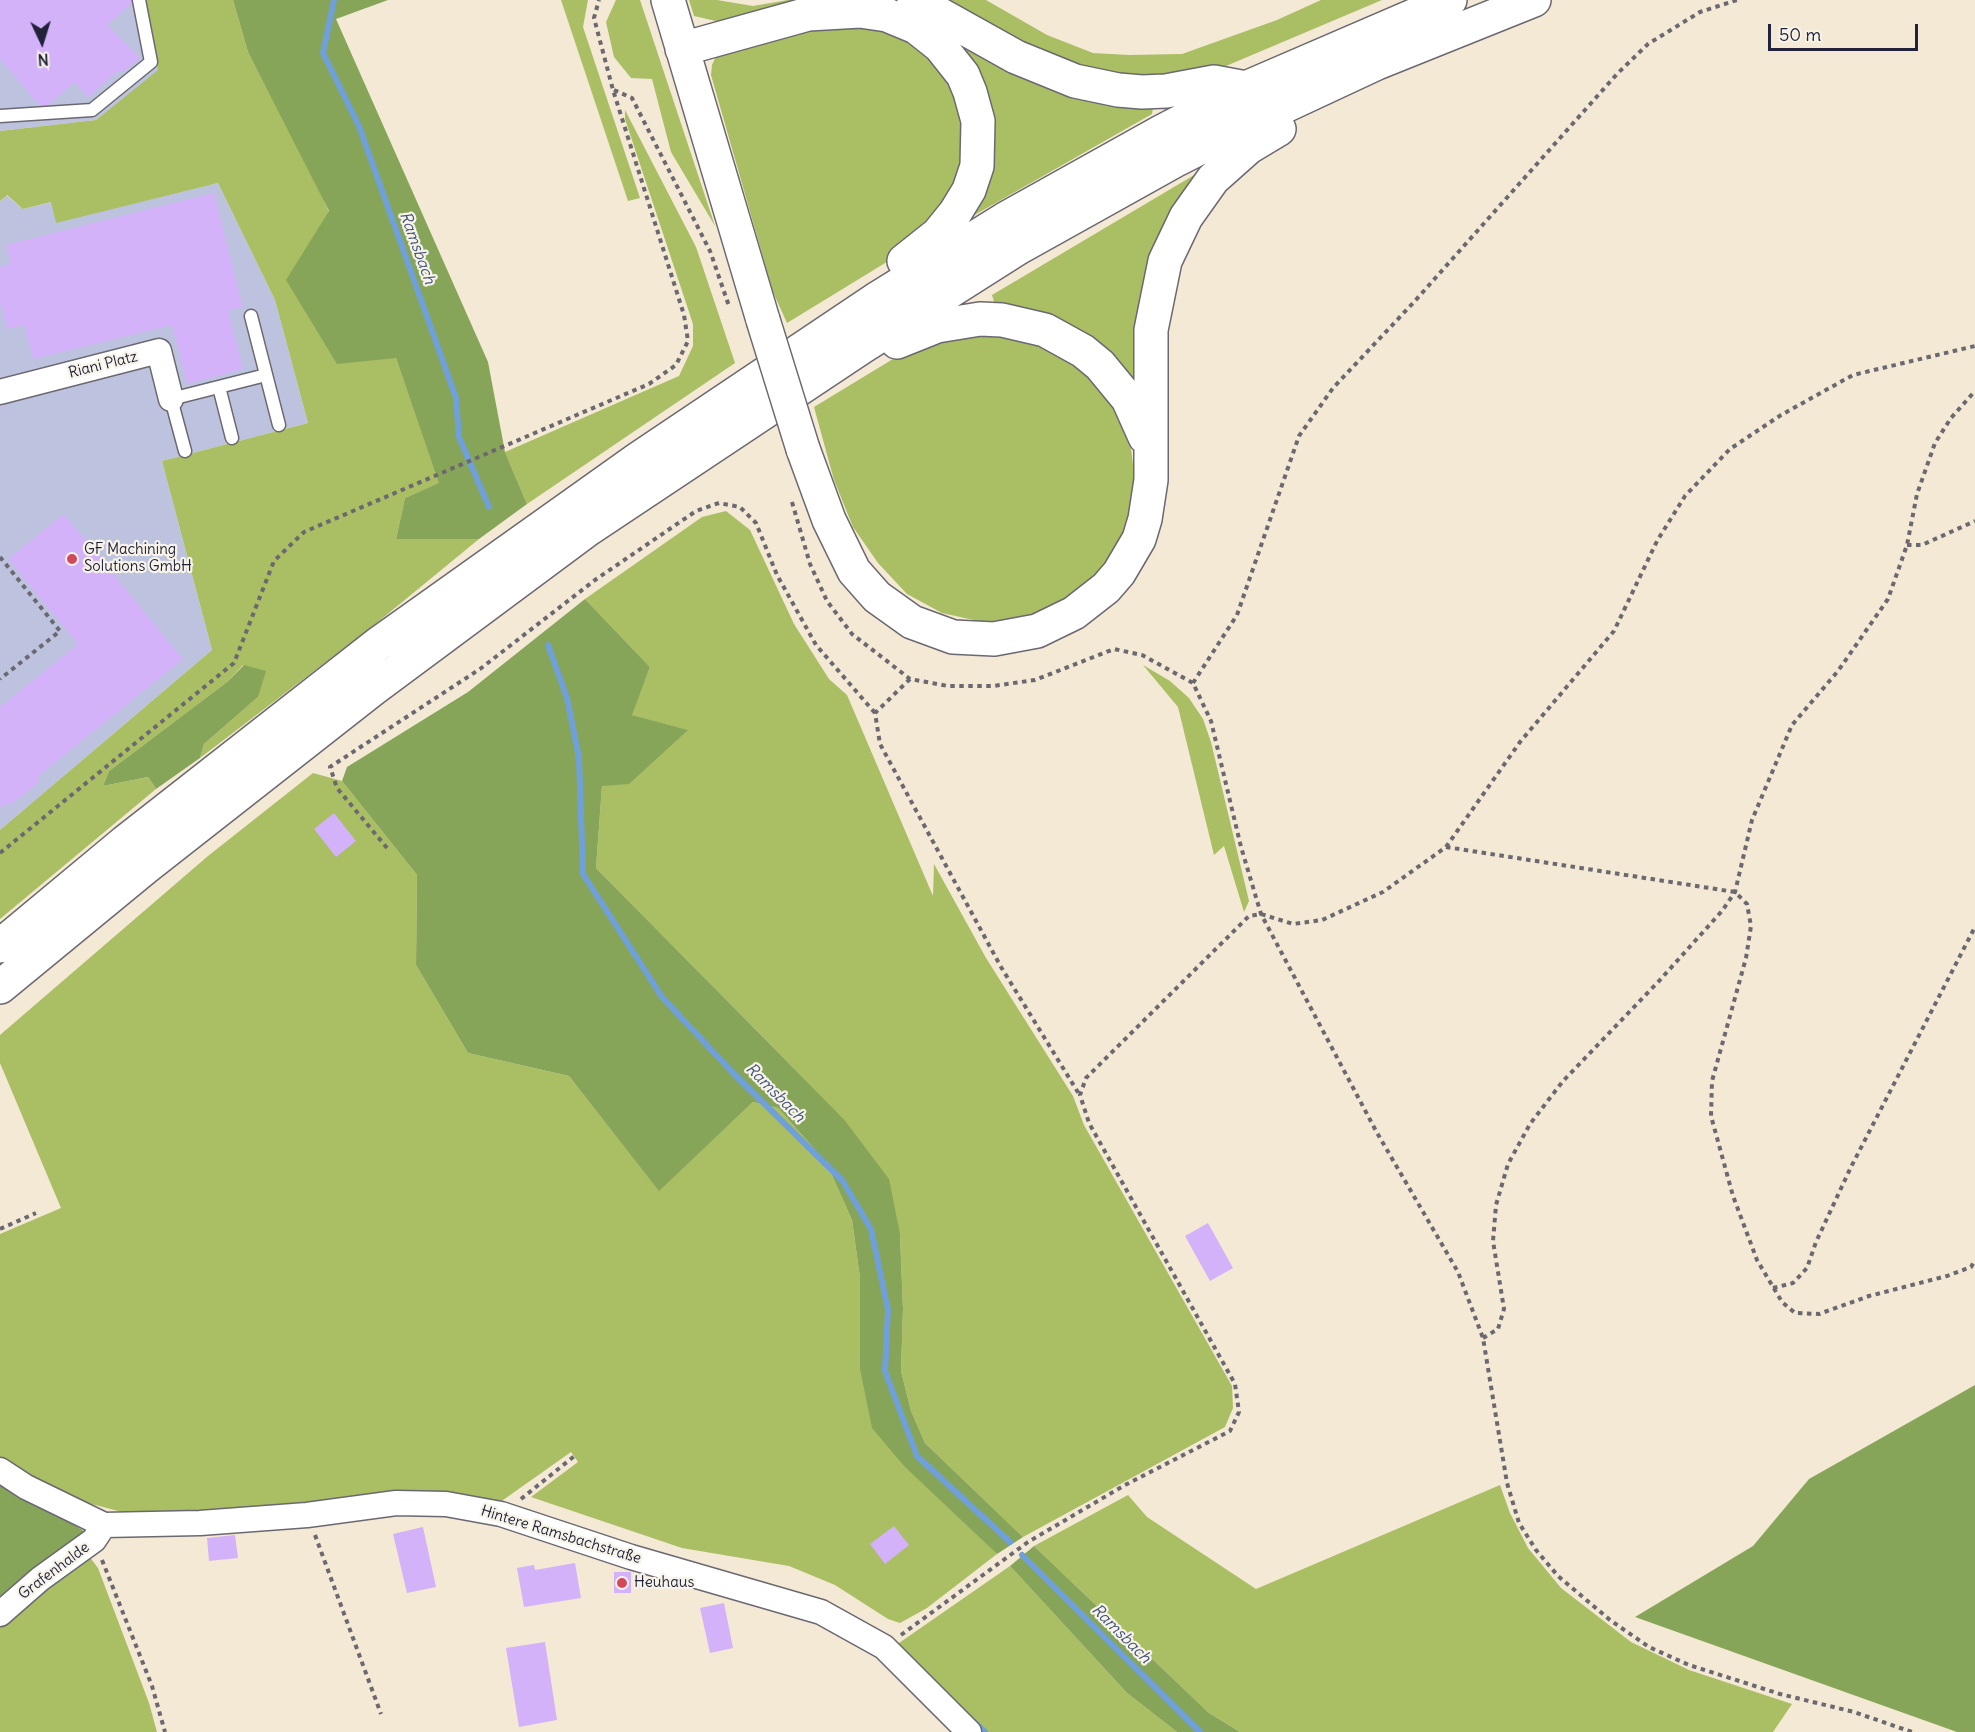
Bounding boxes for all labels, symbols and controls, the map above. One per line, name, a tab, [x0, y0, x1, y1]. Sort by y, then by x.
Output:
north arrow	[12, 12, 72, 72]
scale bar	[1771, 12, 1921, 50]
text: 50 m	[1779, 23, 1821, 46]
text: N	[37, 50, 49, 70]
water label: Ramsbach	[395, 209, 439, 287]
street label: Riani Platz	[67, 348, 139, 382]
place label: GF Machining Solutions GmbH	[84, 541, 192, 576]
marker: GF Machining Solutions GmbH	[65, 552, 79, 566]
water label: Ramsbach	[741, 1059, 809, 1127]
street label: Hintere Ramsbachstraße	[479, 1502, 643, 1568]
street label: Grafenhalde	[15, 1539, 93, 1603]
place label: Heuhaus	[634, 1574, 694, 1592]
marker: Heuhaus	[615, 1576, 629, 1590]
water label: Ramsbach	[1087, 1600, 1155, 1668]

